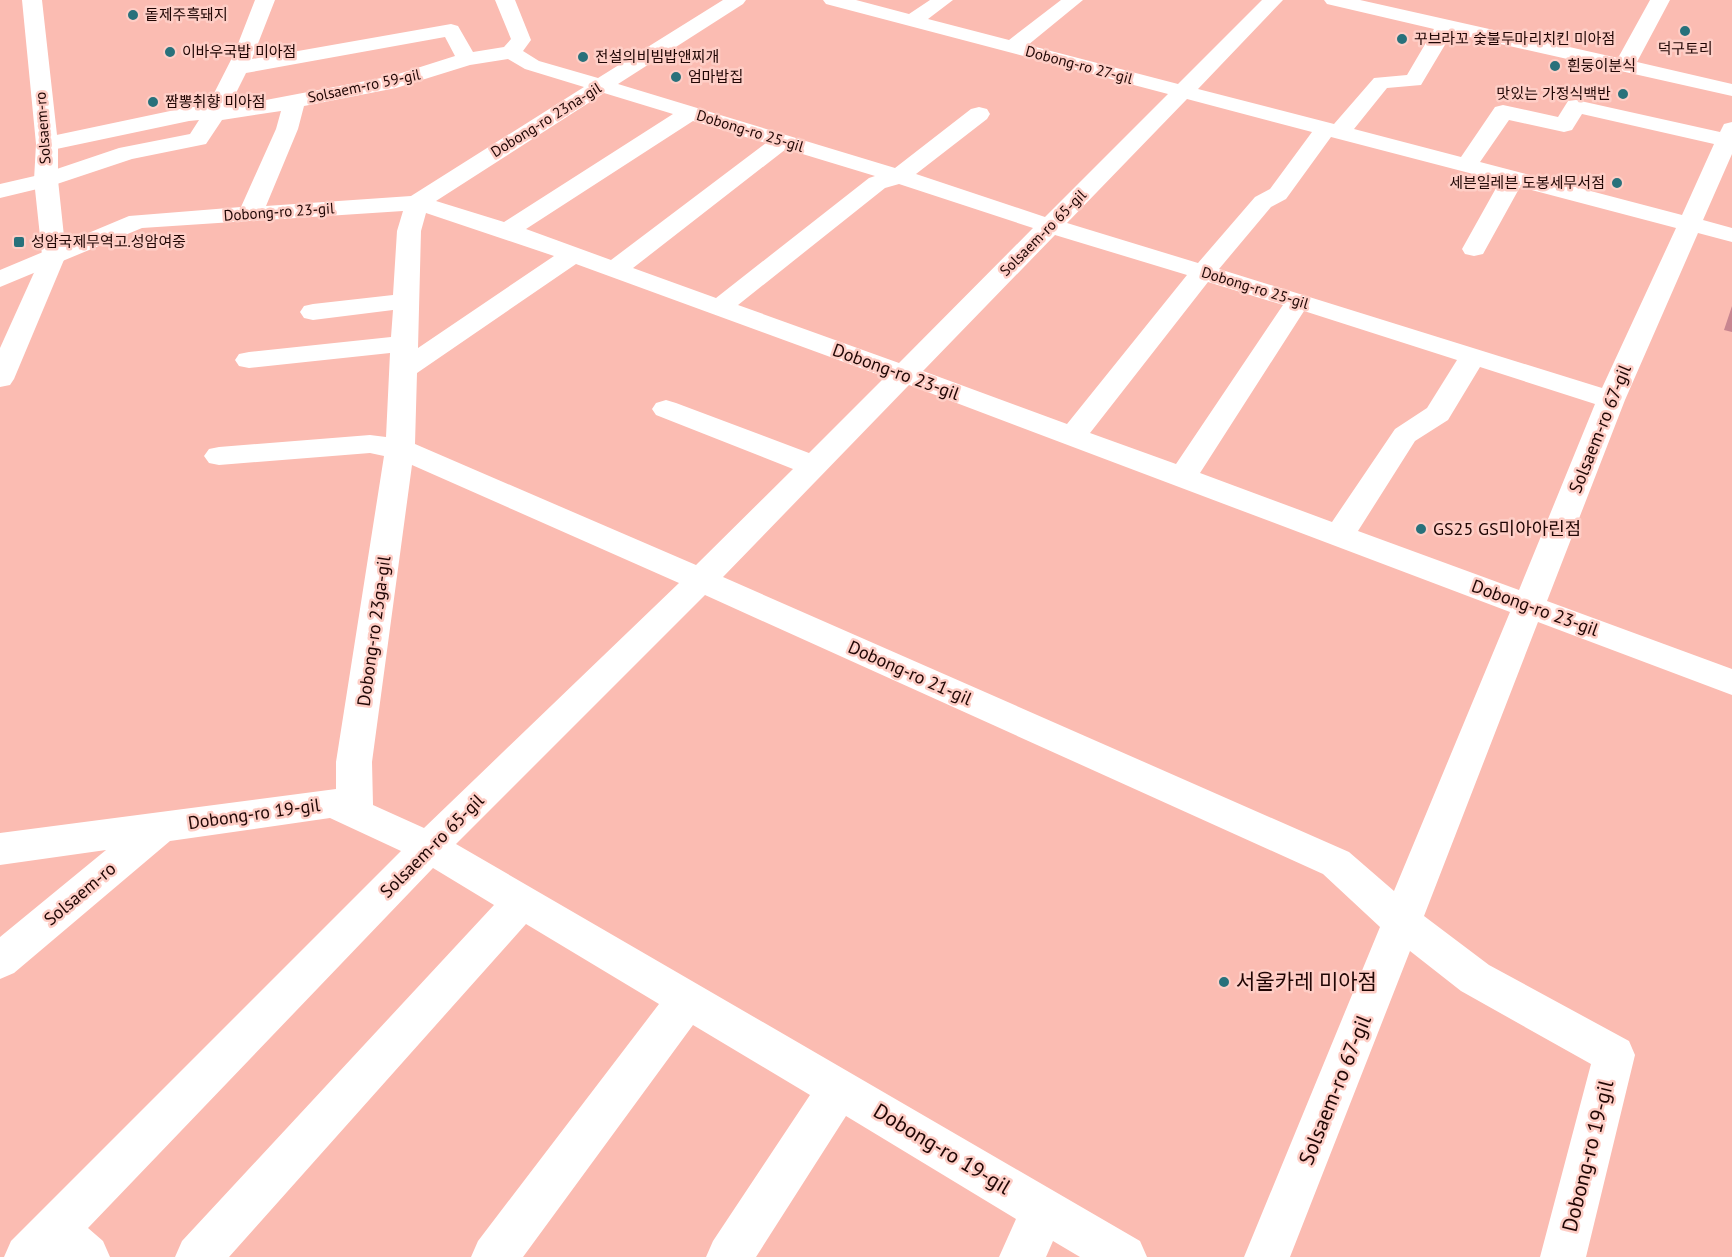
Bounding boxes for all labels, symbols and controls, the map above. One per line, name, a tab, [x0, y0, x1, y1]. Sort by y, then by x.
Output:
place label: 돝제주흑돼지	[145, 5, 228, 24]
marker: 돝제주흑돼지	[126, 8, 140, 22]
marker: 덕구토리	[1678, 24, 1692, 38]
place label: 꾸브라꼬 숯불두마리치킨 미아점	[1414, 29, 1615, 48]
marker: 꾸브라꼬 숯불두마리치킨 미아점	[1395, 32, 1409, 46]
place label: 덕구토리	[1657, 39, 1713, 58]
street label: Dobong-ro 27-gil	[1024, 41, 1135, 88]
place label: 이바우국밥 미아점	[182, 42, 296, 61]
marker: 이바우국밥 미아점	[163, 45, 177, 59]
place label: 전설의비빔밥앤찌개	[595, 47, 719, 66]
marker: 전설의비빔밥앤찌개	[576, 50, 590, 64]
place label: 흰둥이분식	[1567, 56, 1636, 75]
marker: 흰둥이분식	[1548, 59, 1562, 73]
street label: Solsaem-ro 59-gil	[306, 64, 423, 107]
place label: 엄마밥집	[688, 67, 743, 86]
marker: 엄마밥집	[669, 70, 683, 84]
street label: Dobong-ro 23na-gil	[487, 78, 605, 161]
place label: 맛있는 가정식백반	[1497, 84, 1611, 103]
marker: 맛있는 가정식백반	[1616, 87, 1630, 101]
street label: Solsaem-ro	[30, 91, 55, 165]
place label: 짬뽕취향 미아점	[165, 92, 266, 111]
marker: 짬뽕취향 미아점	[146, 95, 160, 109]
street label: Dobong-ro 25-gil	[694, 105, 807, 156]
place label: 세븐일레븐 도봉세무서점	[1449, 173, 1605, 192]
marker: 세븐일레븐 도봉세무서점	[1610, 176, 1624, 190]
street label: Solsaem-ro 65-gil	[995, 185, 1090, 280]
street label: Dobong-ro 23-gil	[223, 198, 336, 225]
place label: 성암국제무역고.성암여중	[31, 232, 186, 251]
marker: 성암국제무역고.성암여중	[12, 235, 26, 249]
street label: Dobong-ro 25-gil	[1199, 262, 1312, 313]
street label: Dobong-ro 23-gil	[830, 338, 963, 405]
street label: Solsaem-ro 67-gil	[1563, 361, 1636, 496]
place label: GS25 GS미아아린점	[1433, 517, 1581, 540]
marker: GS25 GS미아아린점	[1414, 522, 1428, 536]
street label: Dobong-ro 23ga-gil	[352, 553, 396, 708]
street label: Dobong-ro 23-gil	[1469, 574, 1602, 641]
street label: Dobong-ro 21-gil	[845, 635, 976, 710]
street label: Solsaem-ro 65-gil	[375, 788, 489, 902]
street label: Dobong-ro 19-gil	[186, 793, 322, 834]
street label: Solsaem-ro	[39, 857, 120, 930]
place label: 서울카레 미아점	[1236, 968, 1377, 995]
marker: 서울카레 미아점	[1217, 975, 1231, 989]
street label: Solsaem-ro 67-gil	[1292, 1011, 1377, 1169]
street label: Dobong-ro 19-gil	[1556, 1077, 1619, 1235]
street label: Dobong-ro 19-gil	[869, 1097, 1016, 1200]

